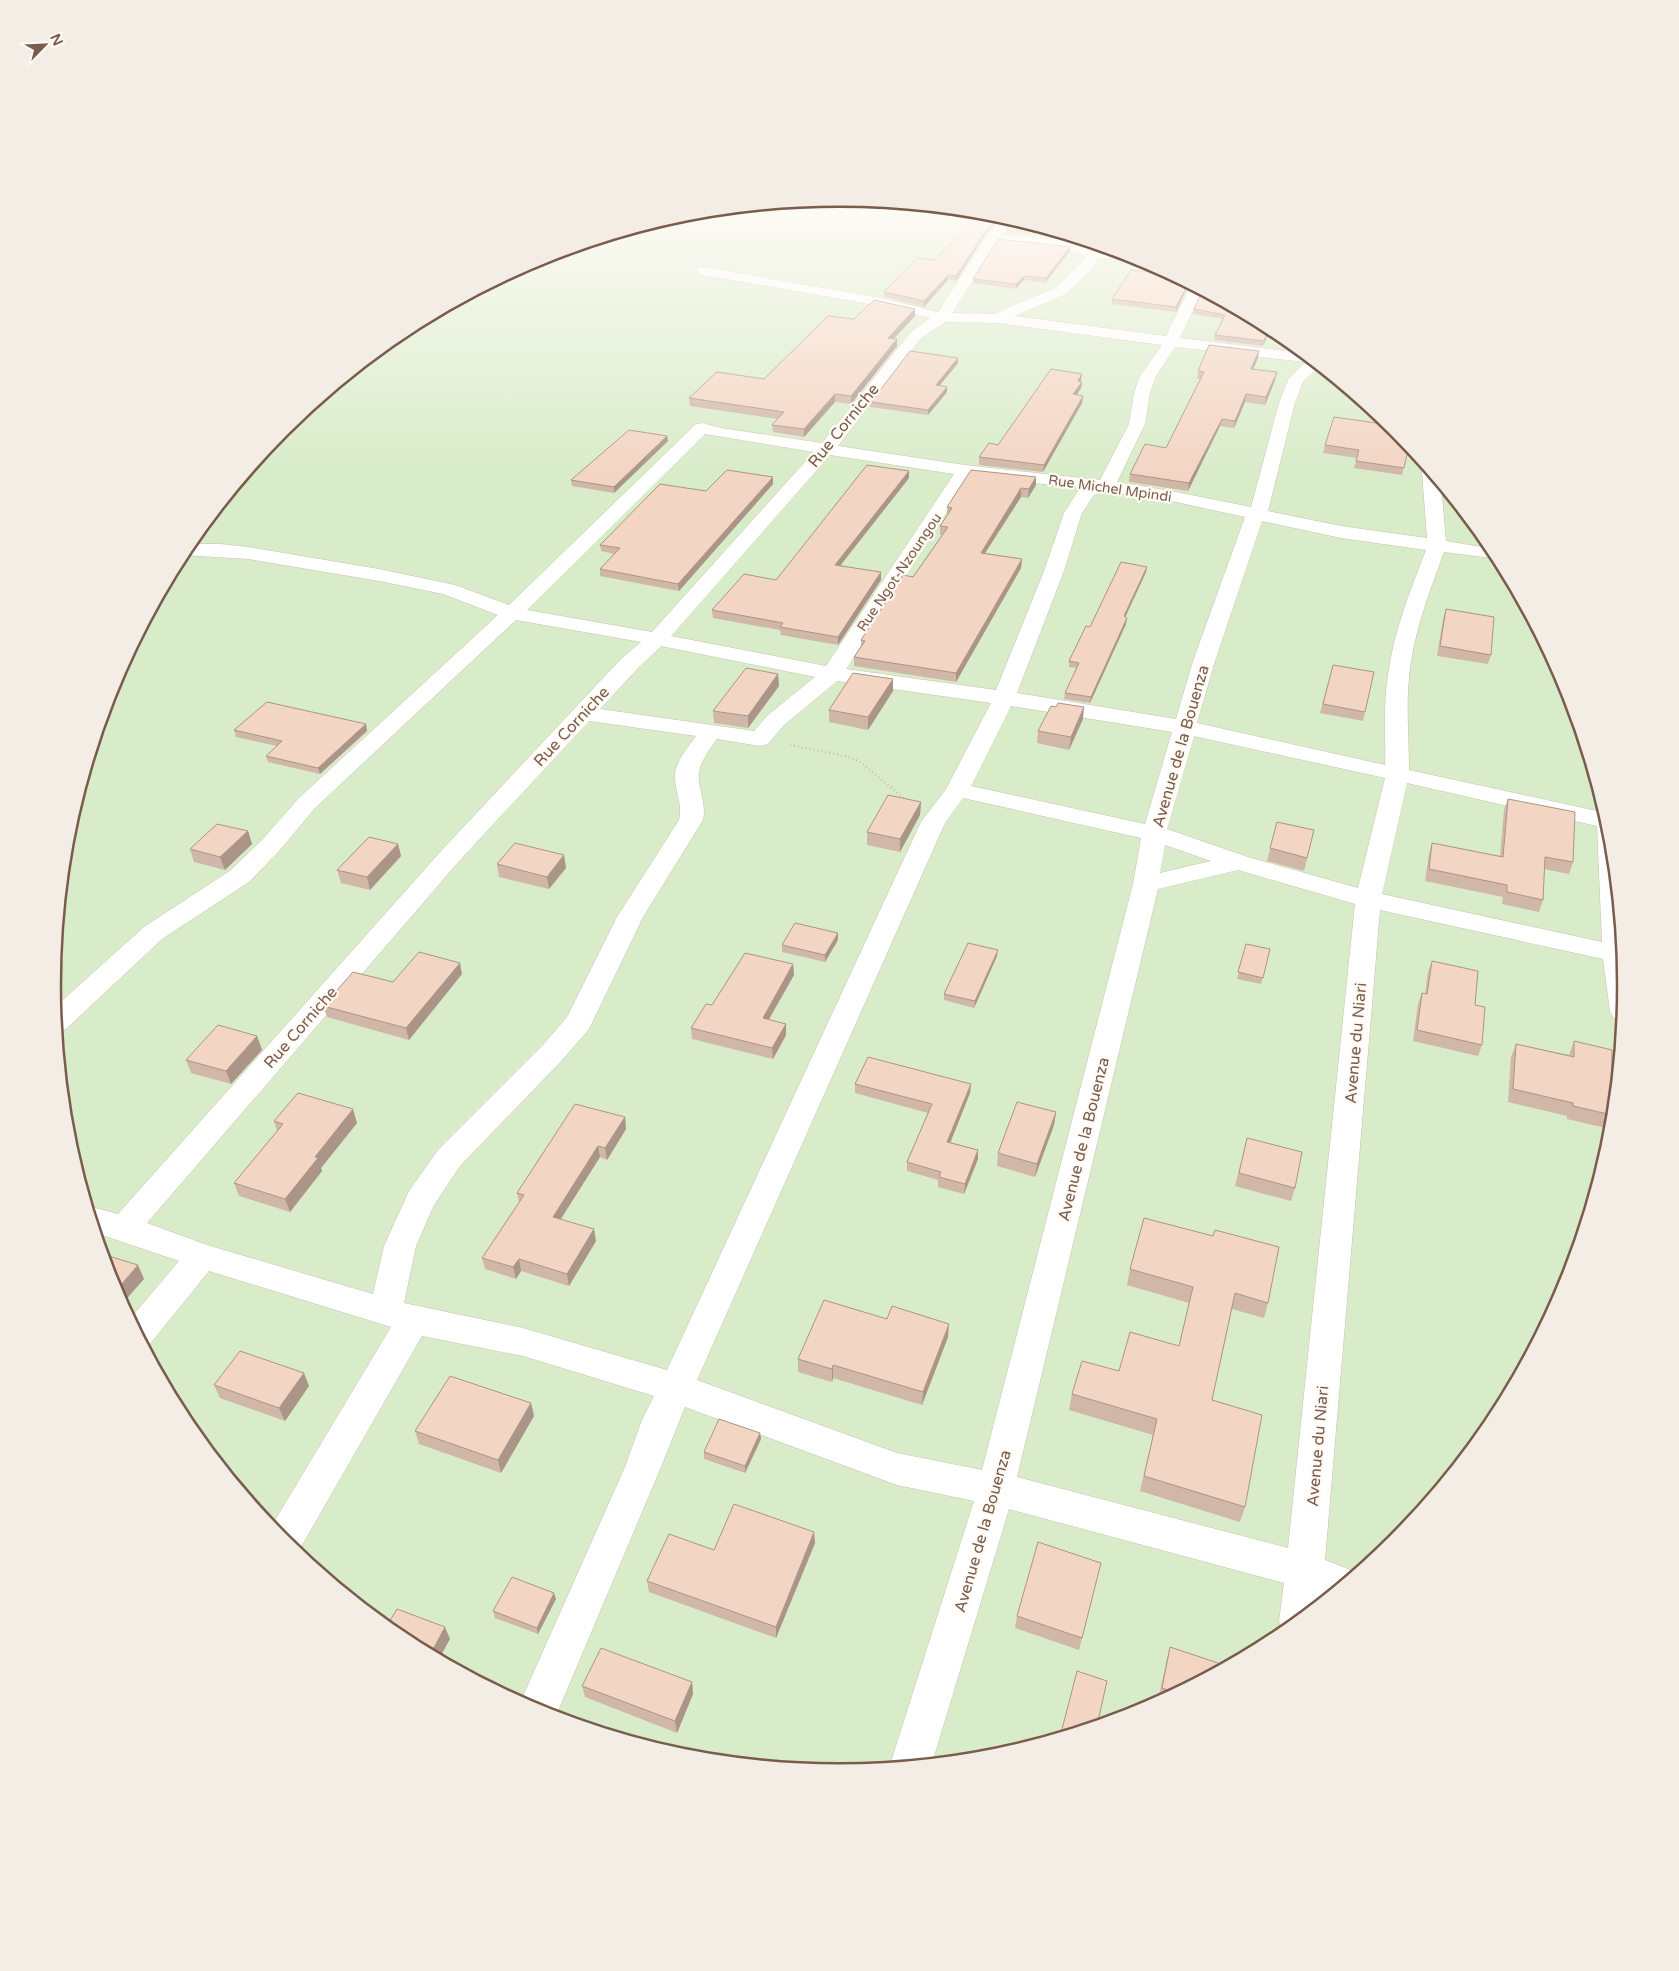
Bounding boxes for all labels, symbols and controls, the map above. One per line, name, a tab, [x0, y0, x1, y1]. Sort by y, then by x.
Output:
north arrow	[20, 20, 70, 70]
text: N	[46, 31, 66, 49]
street label: Rue Corniche	[804, 380, 884, 472]
street label: Rue Michel Mpindi	[1047, 471, 1173, 506]
street label: Rue Ngot-Nzoungou	[853, 510, 945, 635]
street label: Avenue de la Bouenza	[1148, 663, 1214, 830]
street label: Rue Corniche	[530, 683, 614, 771]
street label: Avenue du Niari	[1341, 982, 1371, 1104]
street label: Rue Corniche	[260, 983, 342, 1073]
street label: Avenue de la Bouenza	[1054, 1055, 1114, 1223]
street label: Avenue du Niari	[1303, 1385, 1333, 1507]
street label: Avenue de la Bouenza	[950, 1448, 1016, 1615]

